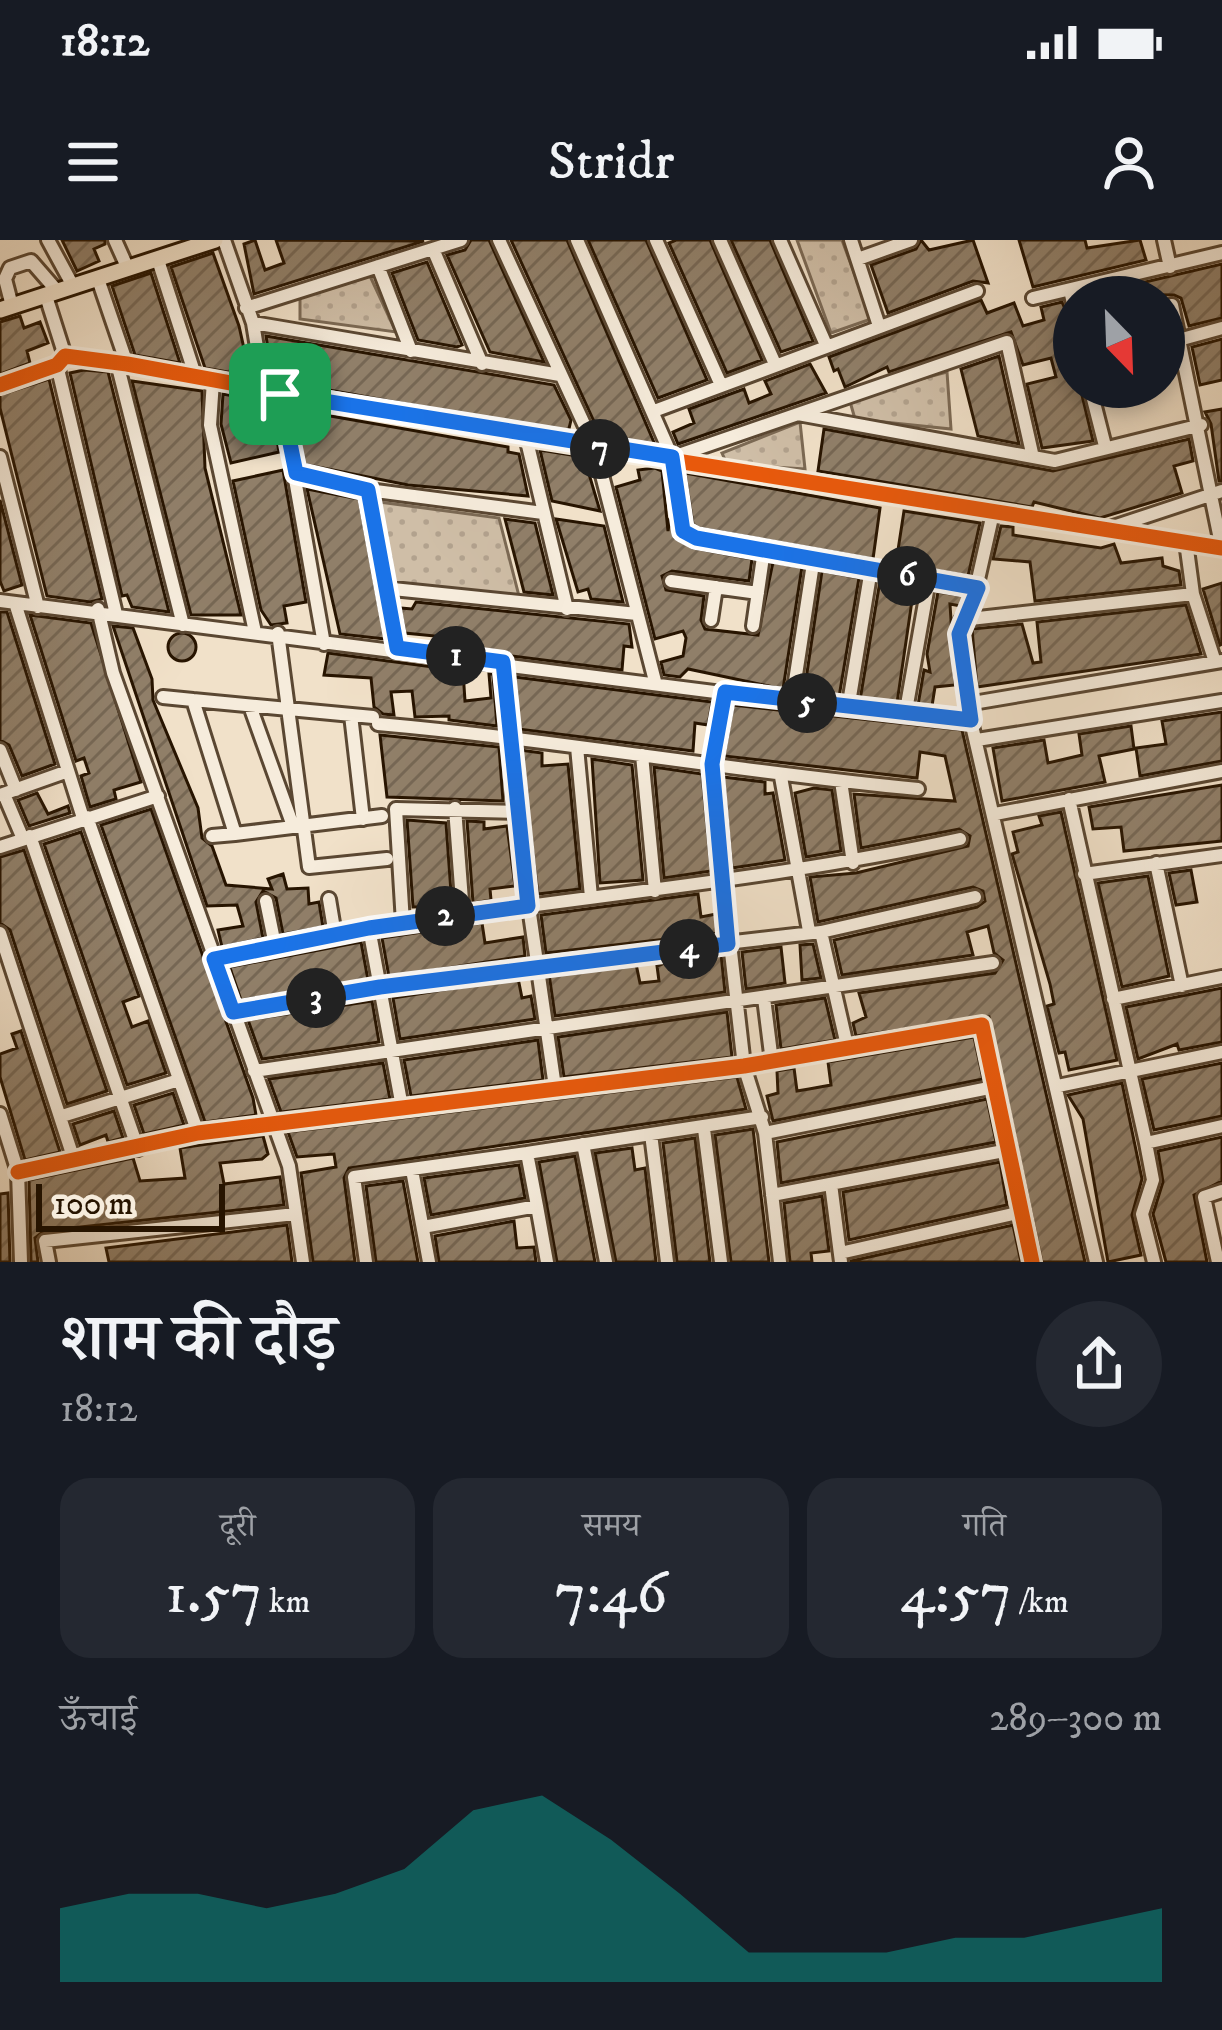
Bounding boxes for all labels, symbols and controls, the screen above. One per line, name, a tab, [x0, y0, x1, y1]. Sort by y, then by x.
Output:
text: 18:12	[60, 14, 149, 70]
icon: menu	[60, 129, 126, 195]
text: Stridr	[548, 129, 674, 196]
icon: person	[1096, 129, 1162, 195]
north arrow	[1053, 276, 1185, 408]
map controls	[1053, 276, 1185, 408]
pin	[229, 343, 331, 445]
icon: arrive	[247, 361, 313, 427]
pin: 7	[570, 419, 630, 479]
text: 7	[591, 428, 609, 469]
pin: 6	[877, 546, 937, 606]
text: 6	[898, 555, 916, 596]
pin: 1	[426, 626, 486, 686]
text: 1	[450, 635, 462, 676]
pin: 5	[777, 673, 837, 733]
text: 5	[799, 682, 815, 723]
pin: 2	[415, 886, 475, 946]
text: 2	[437, 895, 453, 936]
pin: 4	[659, 919, 719, 979]
text: 4	[680, 928, 699, 969]
pin: 3	[286, 968, 346, 1028]
text: 3	[310, 977, 322, 1018]
scale bar	[36, 1178, 225, 1231]
text: 100 m	[54, 1184, 133, 1225]
text: शाम की दौड़	[60, 1299, 337, 1381]
button: share	[1036, 1301, 1162, 1427]
text: 18:12	[60, 1385, 138, 1434]
text: दूरी	[220, 1506, 256, 1547]
text: समय	[582, 1506, 640, 1547]
text: गति	[963, 1506, 1006, 1547]
text: 1.57	[165, 1557, 262, 1632]
text: 7:46	[554, 1557, 668, 1632]
text: 4:57	[900, 1557, 1012, 1632]
text: km	[262, 1582, 310, 1623]
text: /km	[1012, 1582, 1069, 1623]
text: ऊँचाई	[60, 1694, 137, 1743]
text: 289–300 m	[989, 1694, 1162, 1743]

